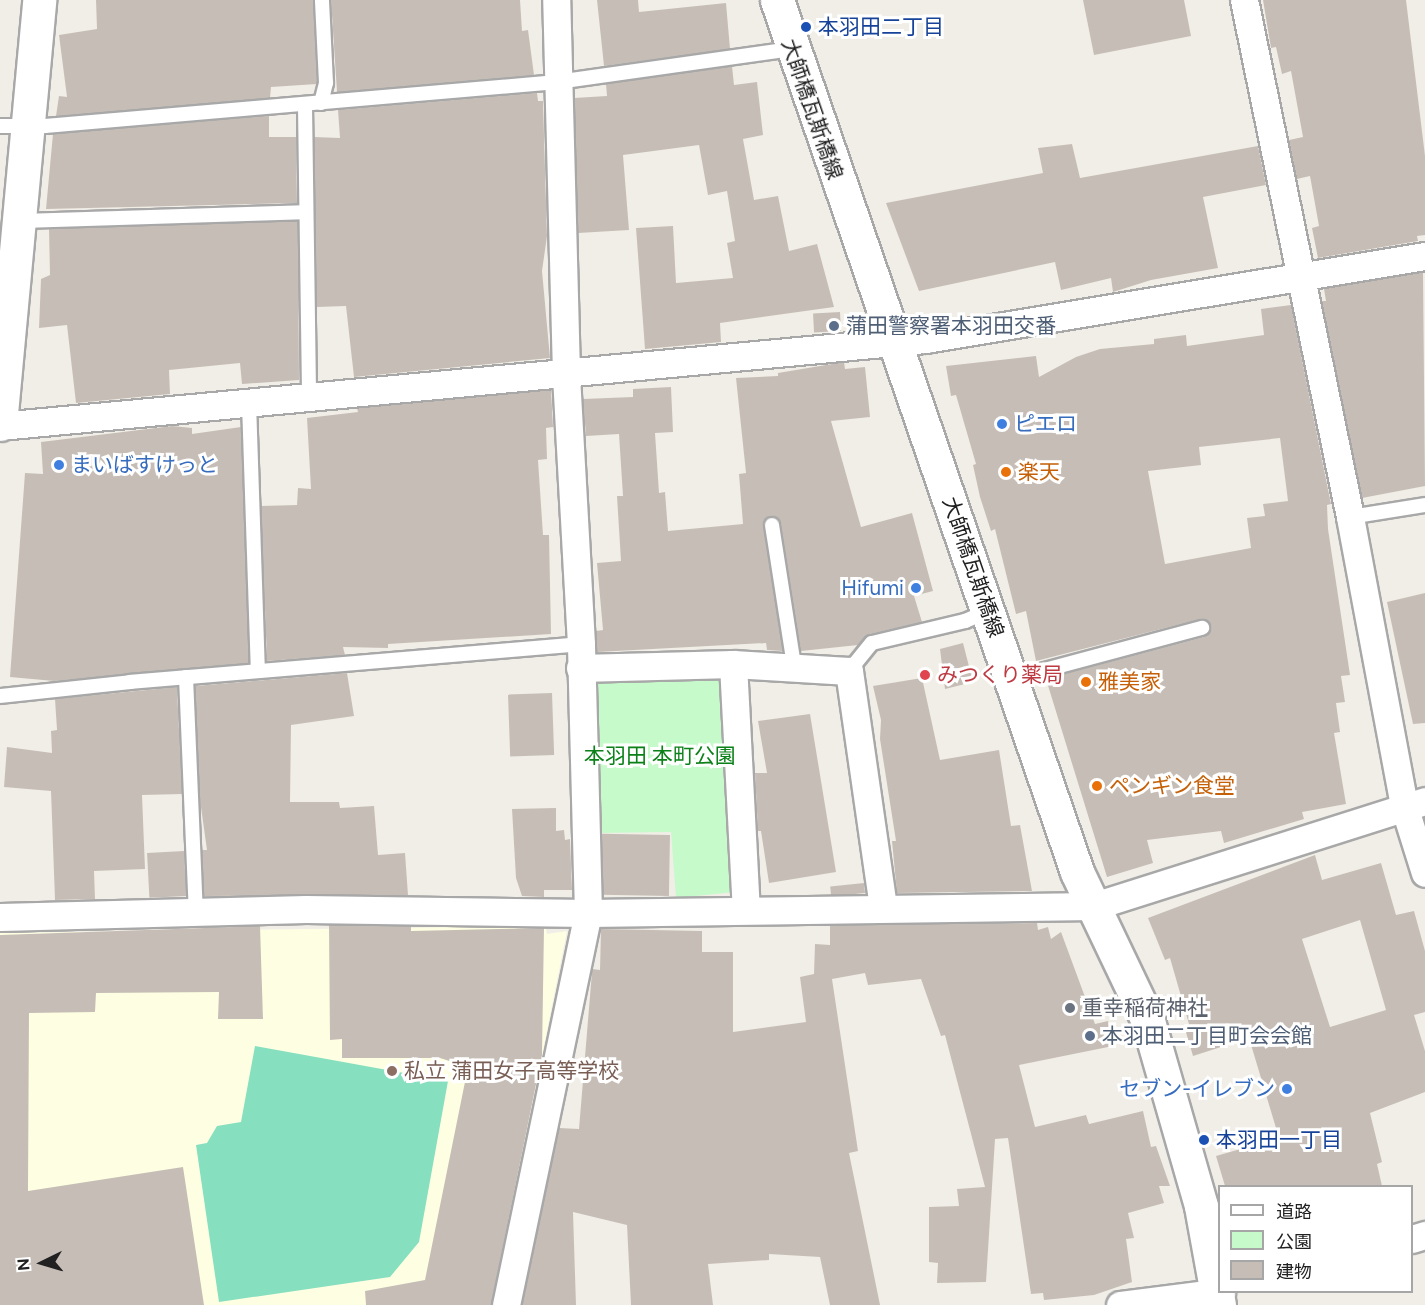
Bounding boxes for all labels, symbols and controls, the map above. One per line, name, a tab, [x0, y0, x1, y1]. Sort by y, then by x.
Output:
place label: 本羽田二丁目	[818, 14, 944, 40]
marker: 本羽田二丁目	[799, 20, 813, 34]
street label: 大師橋瓦斯橋線	[776, 35, 848, 183]
place label: 蒲田警察署本羽田交番	[846, 313, 1056, 339]
marker: 蒲田警察署本羽田交番	[827, 319, 841, 333]
place label: ピエロ	[1014, 411, 1077, 437]
marker: ピエロ	[995, 417, 1009, 431]
place label: まいばすけっと	[71, 452, 218, 478]
marker: まいばすけっと	[52, 458, 66, 472]
place label: 楽天	[1018, 459, 1060, 485]
marker: 楽天	[999, 465, 1013, 479]
street label: 大師橋瓦斯橋線	[937, 493, 1009, 641]
place label: Hifumi	[841, 575, 904, 601]
marker: Hifumi	[909, 581, 923, 595]
place label: みつくり薬局	[937, 662, 1063, 688]
marker: みつくり薬局	[918, 668, 932, 682]
place label: 雅美家	[1098, 669, 1161, 695]
marker: 雅美家	[1079, 675, 1093, 689]
park label: 本羽田 本町公園	[584, 743, 736, 769]
place label: ペンギン食堂	[1109, 773, 1235, 799]
marker: ペンギン食堂	[1090, 779, 1104, 793]
place label: 重幸稲荷神社	[1082, 995, 1208, 1021]
marker: 重幸稲荷神社	[1063, 1001, 1077, 1015]
place label: 本羽田二丁目町会会館	[1102, 1023, 1312, 1049]
marker: 本羽田二丁目町会会館	[1083, 1029, 1097, 1043]
place label: 私立 蒲田女子高等学校	[404, 1058, 619, 1084]
marker: 私立 蒲田女子高等学校	[385, 1064, 399, 1078]
place label: セブン-イレブン	[1119, 1076, 1275, 1102]
marker: セブン-イレブン	[1280, 1082, 1294, 1096]
place label: 本羽田一丁目	[1216, 1127, 1342, 1153]
marker: 本羽田一丁目	[1197, 1133, 1211, 1147]
legend	[1218, 1185, 1413, 1293]
text: 道路	[1276, 1201, 1312, 1223]
text: 公園	[1276, 1231, 1312, 1253]
north arrow	[12, 1233, 72, 1293]
text: N	[14, 1258, 34, 1272]
text: 建物	[1276, 1261, 1312, 1283]

